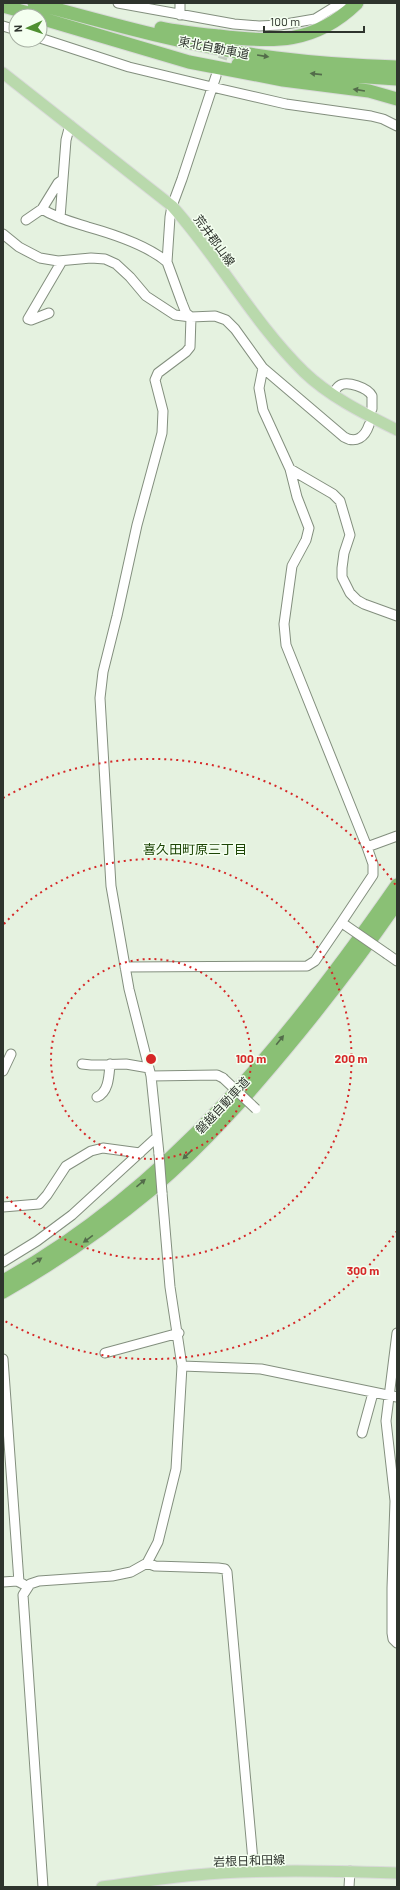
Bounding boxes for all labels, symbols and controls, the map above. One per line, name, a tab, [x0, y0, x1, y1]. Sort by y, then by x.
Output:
north arrow	[8, 8, 48, 48]
scale bar	[264, 8, 364, 34]
text: 100 m	[270, 14, 300, 28]
text: N	[11, 25, 24, 33]
street label: 東北自動車道	[177, 33, 251, 61]
one-way arrow	[257, 53, 269, 59]
one-way arrow	[310, 70, 322, 77]
one-way arrow	[353, 87, 365, 93]
street label: 荒井郡山線	[192, 212, 238, 268]
district label: 喜久田町原三丁目	[143, 841, 247, 857]
one-way arrow	[276, 1035, 284, 1046]
text: 100 m	[236, 1051, 266, 1065]
text: 200 m	[335, 1051, 367, 1065]
centre of rings	[144, 1052, 158, 1066]
street label: 磐越自動車道	[192, 1074, 252, 1136]
one-way arrow	[182, 1150, 192, 1160]
one-way arrow	[136, 1179, 146, 1188]
one-way arrow	[83, 1234, 93, 1242]
one-way arrow	[32, 1257, 42, 1265]
text: 300 m	[347, 1263, 379, 1277]
street label: 岩根日和田線	[213, 1852, 285, 1868]

